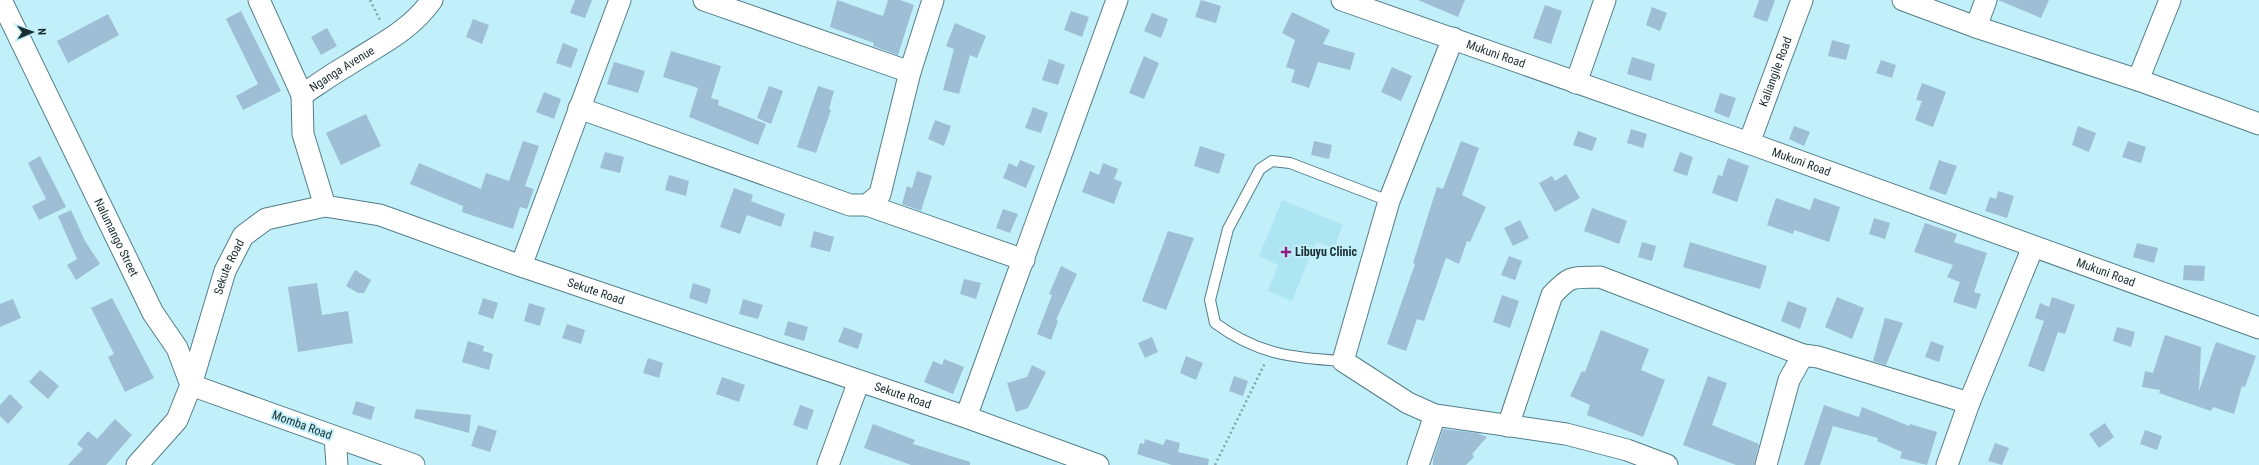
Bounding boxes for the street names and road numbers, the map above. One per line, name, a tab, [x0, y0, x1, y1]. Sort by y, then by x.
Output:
street label: Kaliangile Road	[1756, 35, 1795, 109]
street label: Mukuni Road	[1464, 37, 1527, 71]
street label: Nganga Avenue	[307, 43, 377, 95]
street label: Mukuni Road	[1770, 145, 1833, 179]
street label: Nalumango Street	[91, 196, 141, 279]
street label: Sekute Road	[211, 237, 247, 296]
street label: Mukuni Road	[2075, 255, 2137, 290]
street label: Sekute Road	[566, 275, 626, 308]
street label: Sekute Road	[872, 379, 933, 412]
street label: Momba Road	[270, 408, 334, 442]

